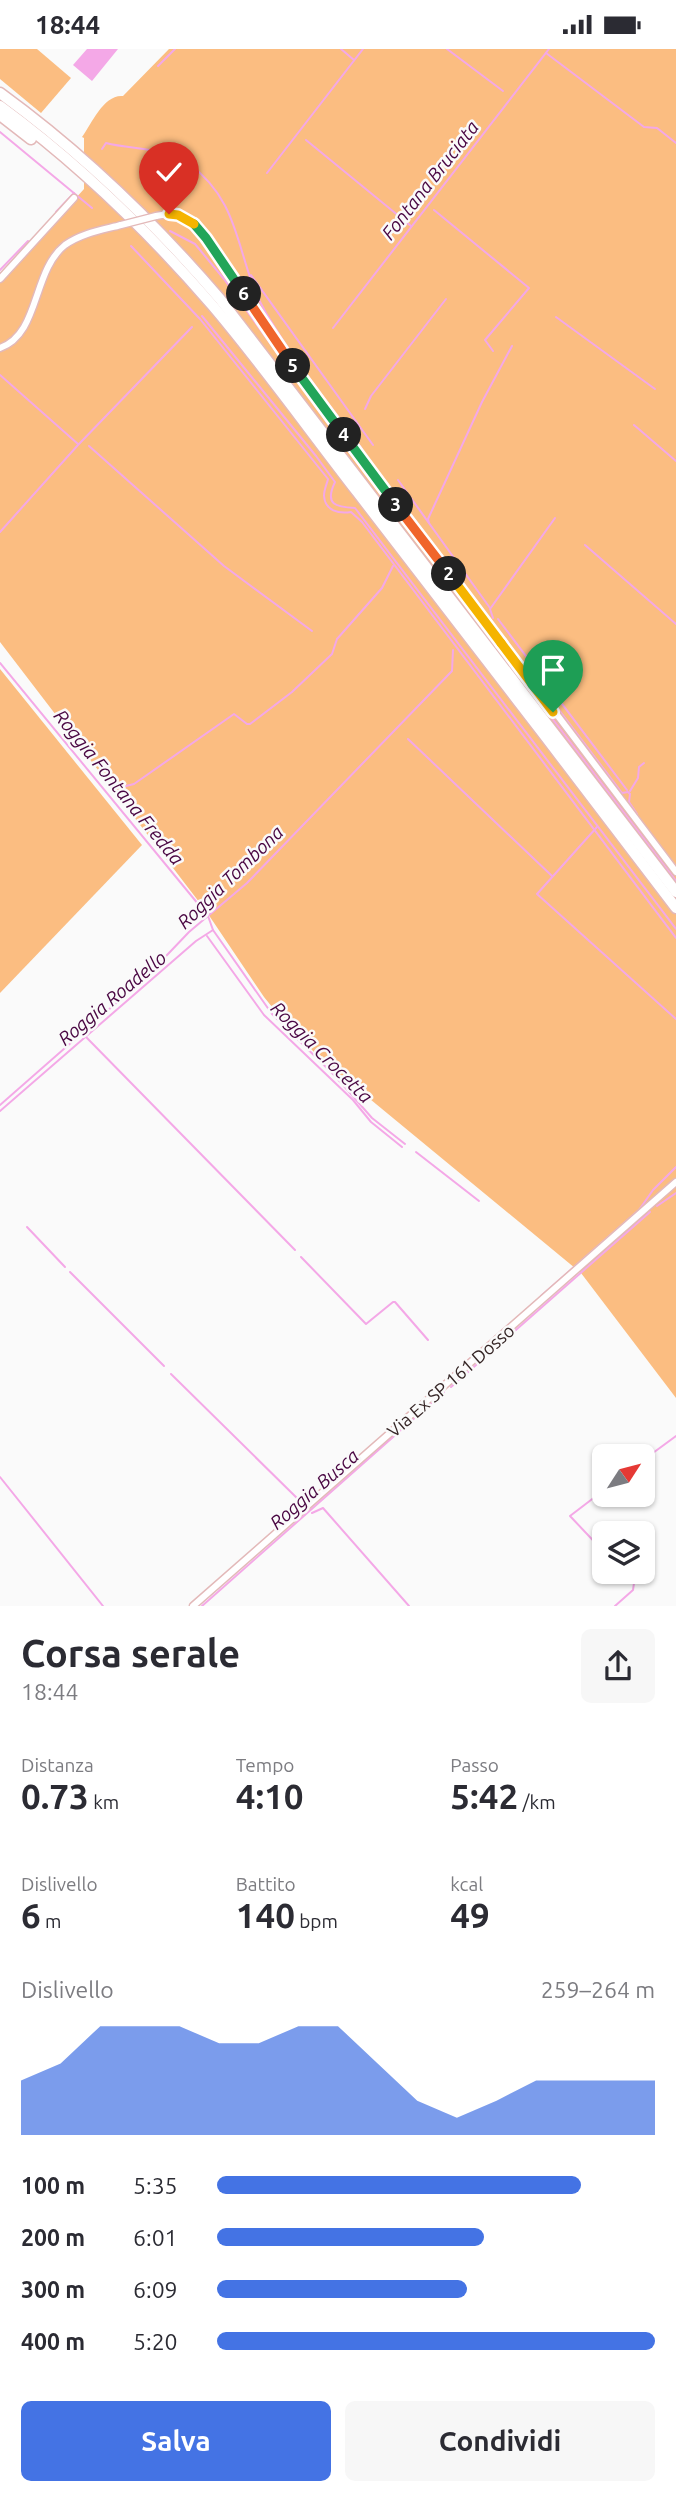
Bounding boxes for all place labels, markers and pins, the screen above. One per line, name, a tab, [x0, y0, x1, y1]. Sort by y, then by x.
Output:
pin	[139, 142, 199, 214]
pin: 6	[226, 277, 262, 311]
pin: 5	[276, 349, 310, 383]
pin: 4	[326, 417, 362, 453]
pin: 3	[378, 487, 414, 523]
pin: 2	[432, 557, 466, 591]
pin	[523, 640, 583, 712]

